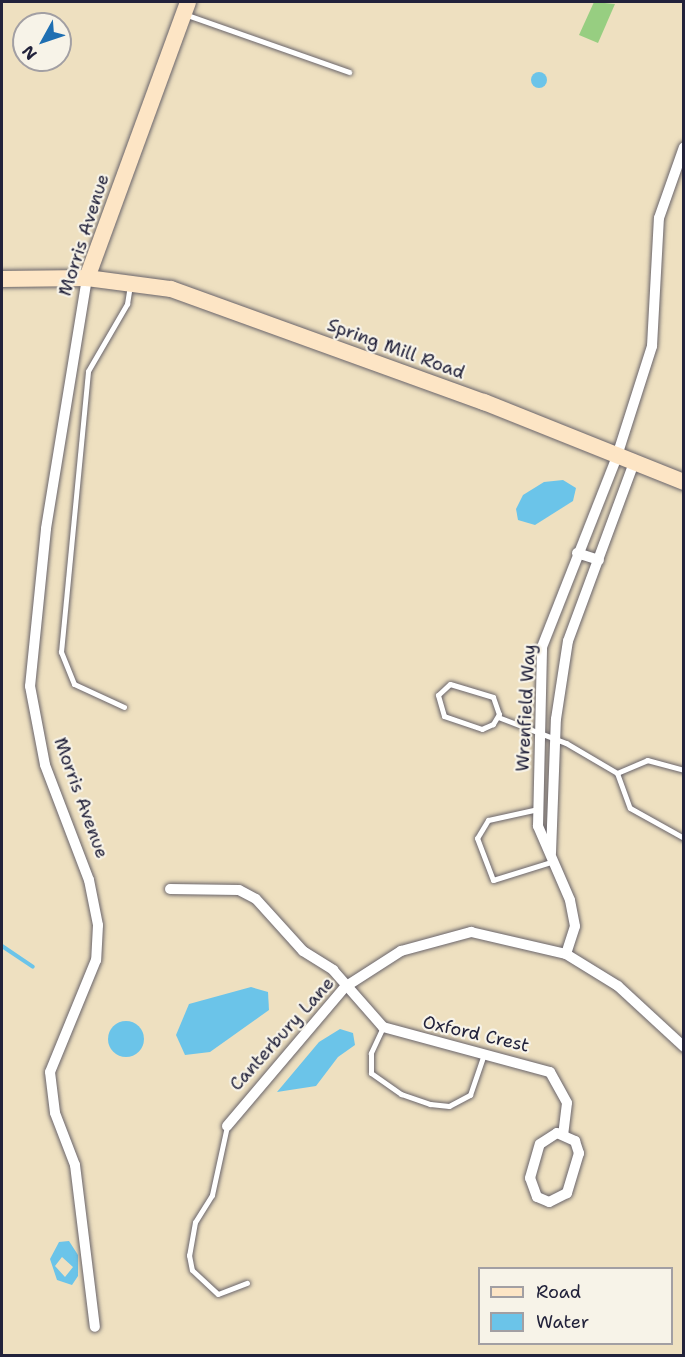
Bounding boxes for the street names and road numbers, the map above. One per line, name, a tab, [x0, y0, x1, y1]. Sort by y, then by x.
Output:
street label: Morris Avenue	[54, 171, 114, 299]
street label: Spring Mill Road	[324, 314, 468, 384]
street label: Wrenfield Way	[512, 644, 540, 772]
street label: Morris Avenue	[49, 735, 113, 861]
street label: Canterbury Lane	[225, 973, 339, 1095]
street label: Oxford Crest	[421, 1011, 531, 1057]

